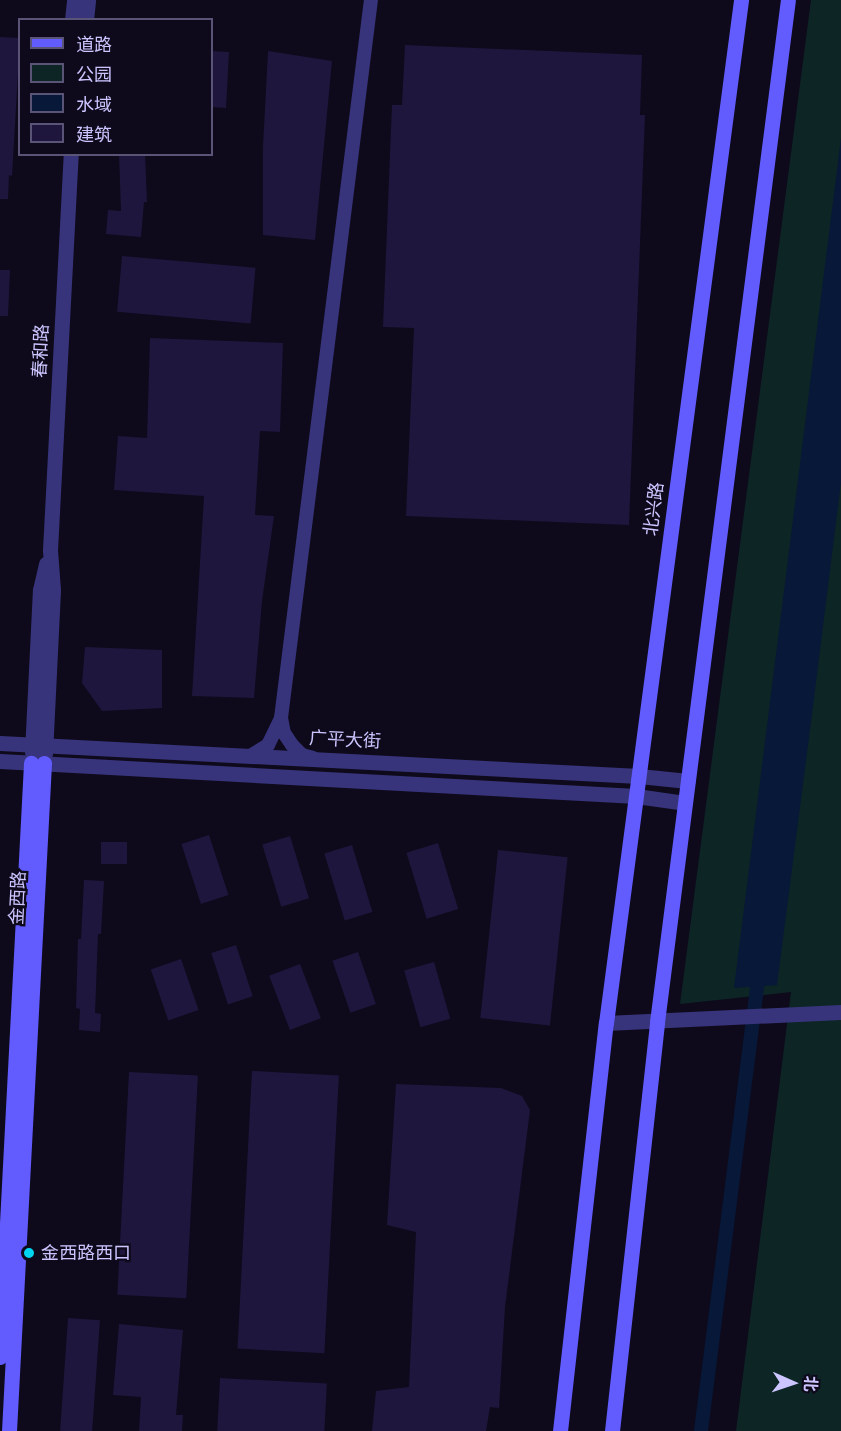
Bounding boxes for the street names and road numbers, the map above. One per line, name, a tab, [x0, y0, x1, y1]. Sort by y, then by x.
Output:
street label: 春和路	[29, 323, 53, 379]
street label: 北兴路	[640, 481, 668, 537]
street label: 广平大街	[308, 727, 382, 753]
street label: 金西路	[6, 870, 30, 926]

